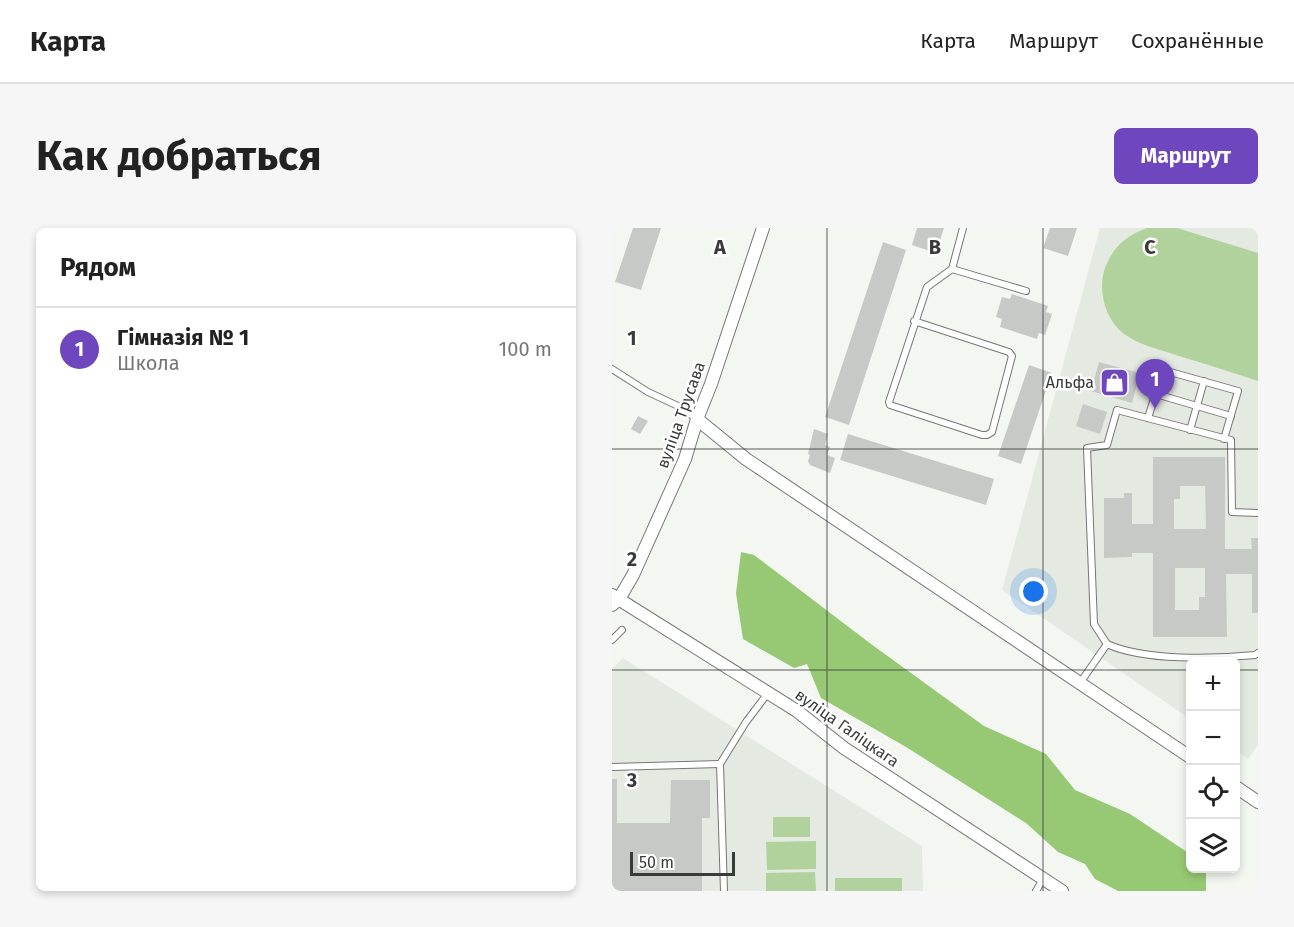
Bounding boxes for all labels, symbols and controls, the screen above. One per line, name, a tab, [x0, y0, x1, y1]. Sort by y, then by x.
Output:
text: Карта	[30, 25, 106, 58]
text: Карта	[920, 28, 976, 54]
text: Маршрут	[1009, 28, 1098, 54]
text: Сохранённые	[1131, 28, 1264, 54]
button: Маршрут	[1114, 128, 1258, 184]
text: Как добраться	[36, 131, 322, 181]
text: A	[713, 235, 727, 259]
text: B	[929, 235, 941, 259]
text: C	[1144, 235, 1156, 259]
text: Рядом	[60, 252, 136, 283]
text: Гімназія № 1	[117, 324, 249, 351]
text: 1	[627, 326, 637, 350]
text: 1	[75, 337, 84, 361]
text: 100 m	[499, 337, 552, 361]
text: Школа	[117, 351, 180, 375]
street label: вуліца Трусава	[653, 359, 709, 471]
pin: 1	[1136, 360, 1174, 409]
shop icon: Альфа	[1099, 366, 1131, 398]
place label: Альфа	[1046, 373, 1094, 392]
text: 2	[627, 547, 637, 571]
your location	[1019, 577, 1048, 606]
map controls	[1186, 657, 1240, 873]
button: +	[1186, 657, 1240, 711]
street label: вуліца Галіцкага	[791, 685, 903, 771]
button: −	[1186, 711, 1240, 765]
button: locate	[1186, 765, 1240, 819]
text: 3	[626, 768, 637, 792]
button: layers	[1186, 819, 1240, 873]
scale bar	[630, 849, 735, 876]
text: 50 m	[639, 853, 674, 872]

